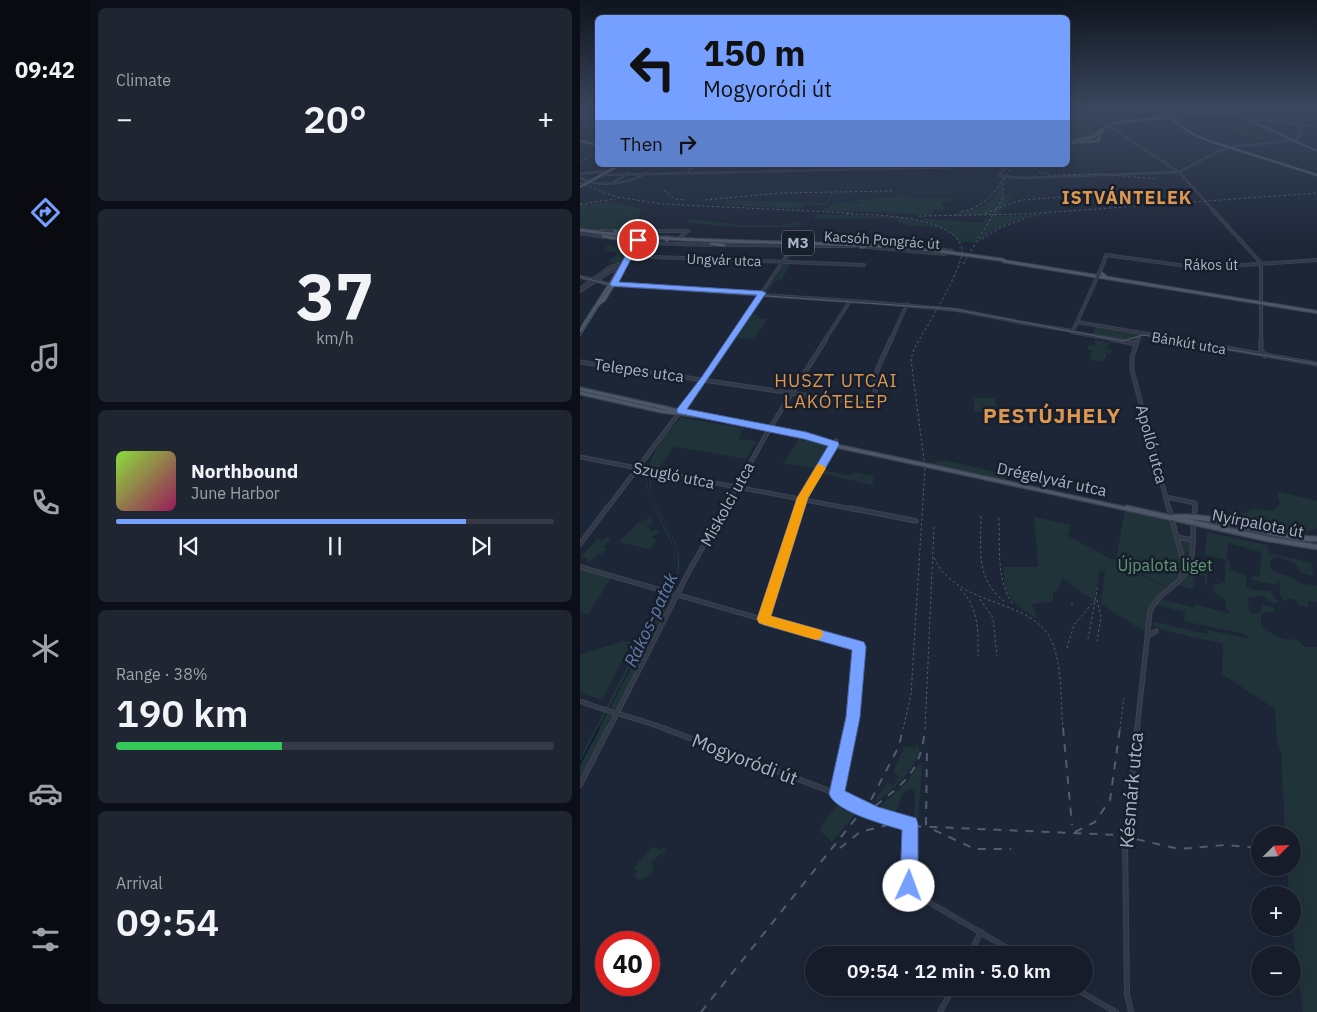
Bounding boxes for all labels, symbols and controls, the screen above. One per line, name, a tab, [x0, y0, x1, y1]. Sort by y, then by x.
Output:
text: 150 m	[703, 30, 806, 76]
icon: left	[620, 35, 685, 100]
text: 09:42	[15, 55, 75, 84]
text: Climate	[116, 70, 171, 90]
text: Mogyoródi út	[703, 74, 832, 103]
text: 20°	[303, 94, 367, 143]
text: −	[116, 100, 133, 137]
text: +	[537, 100, 554, 137]
icon: right	[673, 130, 701, 158]
text: Then	[620, 132, 663, 156]
district label: ISTVÁNTELEK	[1062, 185, 1192, 209]
icon: directions	[28, 195, 63, 230]
pin	[617, 219, 659, 261]
icon: arrive	[624, 226, 652, 254]
street label: Kacsóh Pongrác út	[823, 227, 941, 253]
road number: M3	[782, 230, 814, 256]
street label: Ungvár utca	[686, 250, 762, 270]
text: 37	[296, 253, 374, 338]
street label: Rákos út	[1184, 256, 1238, 274]
text: km/h	[316, 328, 354, 348]
street label: Bánkút utca	[1150, 328, 1228, 358]
icon: music	[28, 340, 63, 375]
street label: Telepes utca	[593, 354, 686, 386]
district label: HUSZT UTCAI LAKÓTELEP	[774, 369, 898, 413]
district label: PESTÚJHELY	[983, 401, 1121, 429]
street label: Apolló utca	[1132, 402, 1172, 486]
street label: Szugló utca	[632, 457, 717, 493]
street label: Miskolci utca	[696, 458, 759, 550]
street label: Drégelyvár utca	[995, 458, 1109, 500]
text: Northbound	[191, 459, 298, 483]
text: June Harbor	[191, 483, 280, 503]
icon: phone	[28, 485, 63, 520]
street label: Nyírpalota út	[1210, 504, 1306, 542]
icon: previous	[175, 532, 203, 560]
icon: pause	[321, 532, 349, 560]
icon: next	[467, 532, 495, 560]
park label: Újpalota liget	[1117, 554, 1213, 575]
water label: Rákos-patak	[619, 568, 683, 671]
icon: climate	[28, 631, 63, 666]
text: Range · 38%	[116, 664, 208, 684]
text: 190 km	[116, 688, 248, 737]
street label: Mogyoródi út	[689, 728, 801, 790]
street label: Késmárk utca	[1114, 731, 1148, 849]
icon: car	[28, 776, 63, 811]
north arrow	[1251, 826, 1301, 876]
map controls	[1251, 826, 1301, 996]
position arrow	[882, 859, 934, 911]
text: Arrival	[116, 873, 163, 893]
button: +	[1251, 886, 1301, 936]
text: 09:54	[116, 897, 219, 946]
icon: filters	[28, 922, 63, 957]
speed limit sign: 40	[595, 931, 660, 996]
button: −	[1251, 946, 1301, 996]
text: 09:54 · 12 min · 5.0 km	[847, 959, 1051, 983]

